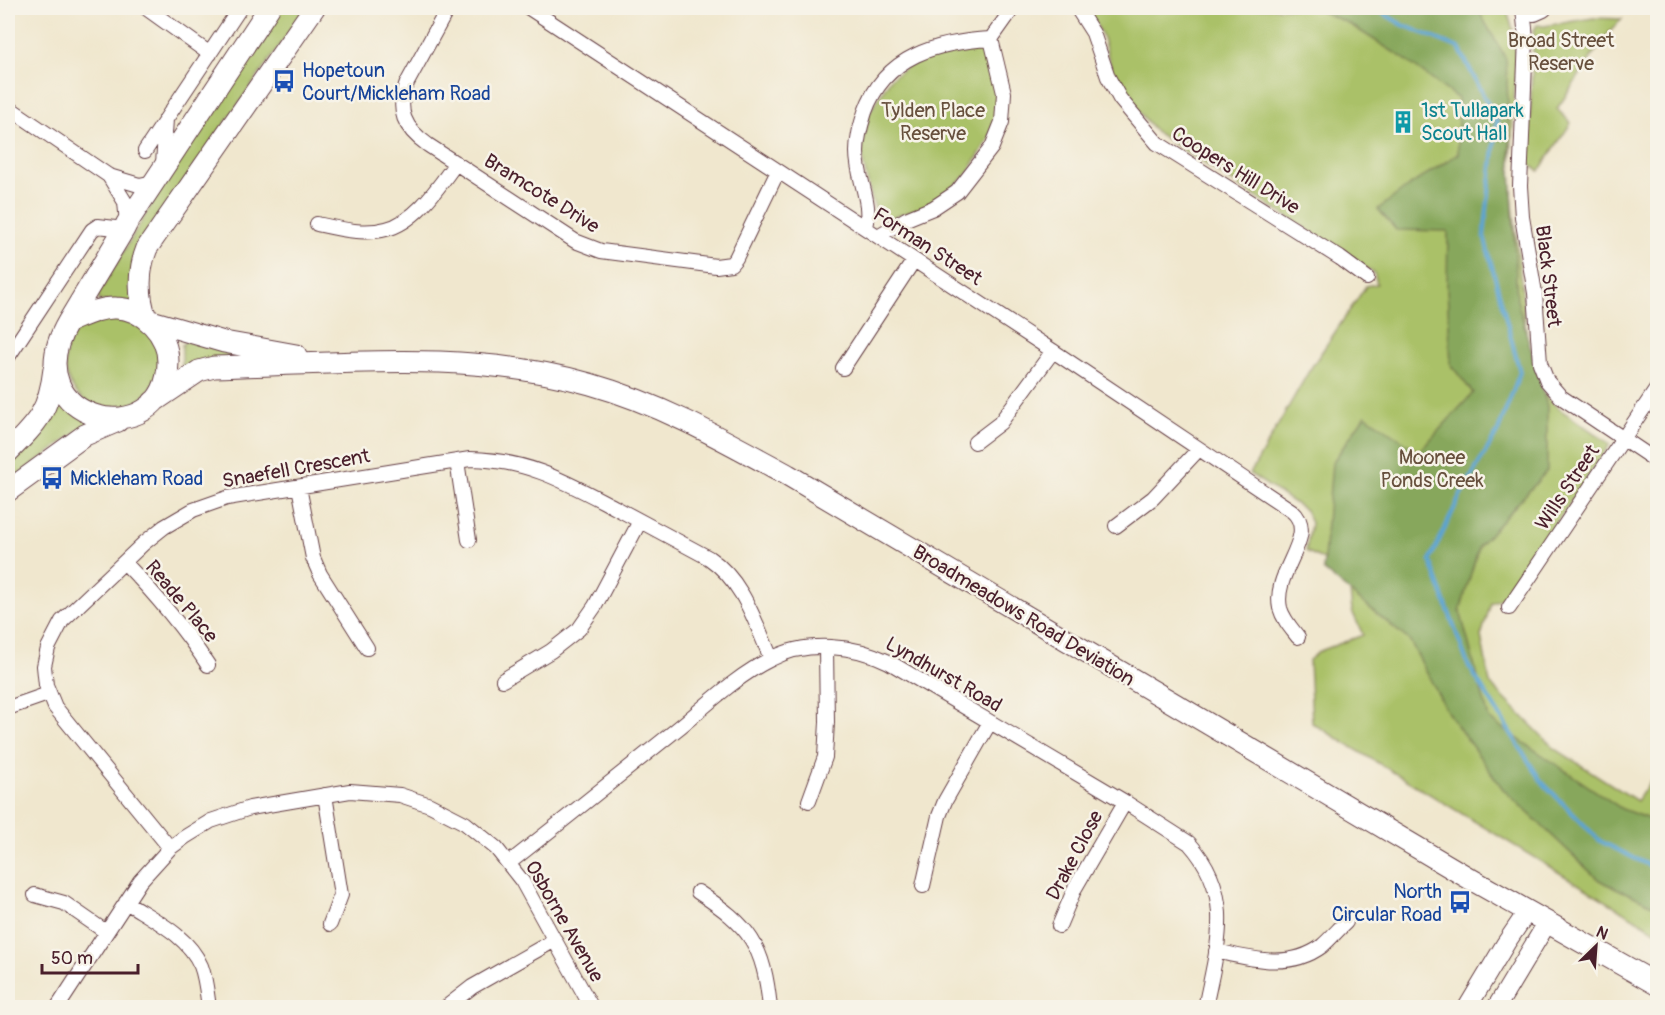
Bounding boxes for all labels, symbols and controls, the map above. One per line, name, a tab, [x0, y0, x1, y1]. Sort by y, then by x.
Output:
park label: Broad Street Reserve	[1508, 28, 1615, 76]
place label: Hopetoun Court/Mickleham Road	[302, 58, 491, 106]
bus stop icon: Hopetoun Court/Mickleham Road	[271, 68, 297, 94]
park label: Tylden Place Reserve	[881, 98, 985, 146]
place label: 1st Tullapark Scout Hall	[1421, 98, 1524, 146]
building icon: 1st Tullapark Scout Hall	[1390, 109, 1416, 135]
street label: Coopers Hill Drive	[1167, 121, 1305, 220]
street label: Bramcote Drive	[479, 148, 604, 239]
street label: Forman Street	[868, 202, 988, 292]
street label: Black Street	[1530, 224, 1567, 329]
street label: Wills Street	[1530, 439, 1606, 535]
street label: Snaefell Crescent	[220, 443, 373, 494]
park label: Moonee Ponds Creek	[1380, 445, 1484, 493]
bus stop icon: Mickleham Road	[39, 465, 65, 491]
place label: Mickleham Road	[70, 466, 203, 491]
street label: Broadmeadows Road Deviation	[908, 539, 1139, 692]
street label: Reade Place	[140, 555, 223, 648]
street label: Lyndhurst Road	[881, 631, 1006, 718]
street label: Drake Close	[1040, 806, 1109, 904]
street label: Osborne Avenue	[520, 856, 610, 987]
place label: North Circular Road	[1332, 879, 1442, 927]
bus stop icon: North Circular Road	[1447, 889, 1473, 915]
north arrow	[1566, 916, 1626, 976]
text: N	[1593, 922, 1611, 945]
scale bar	[42, 937, 138, 975]
text: 50 m	[51, 947, 93, 970]

